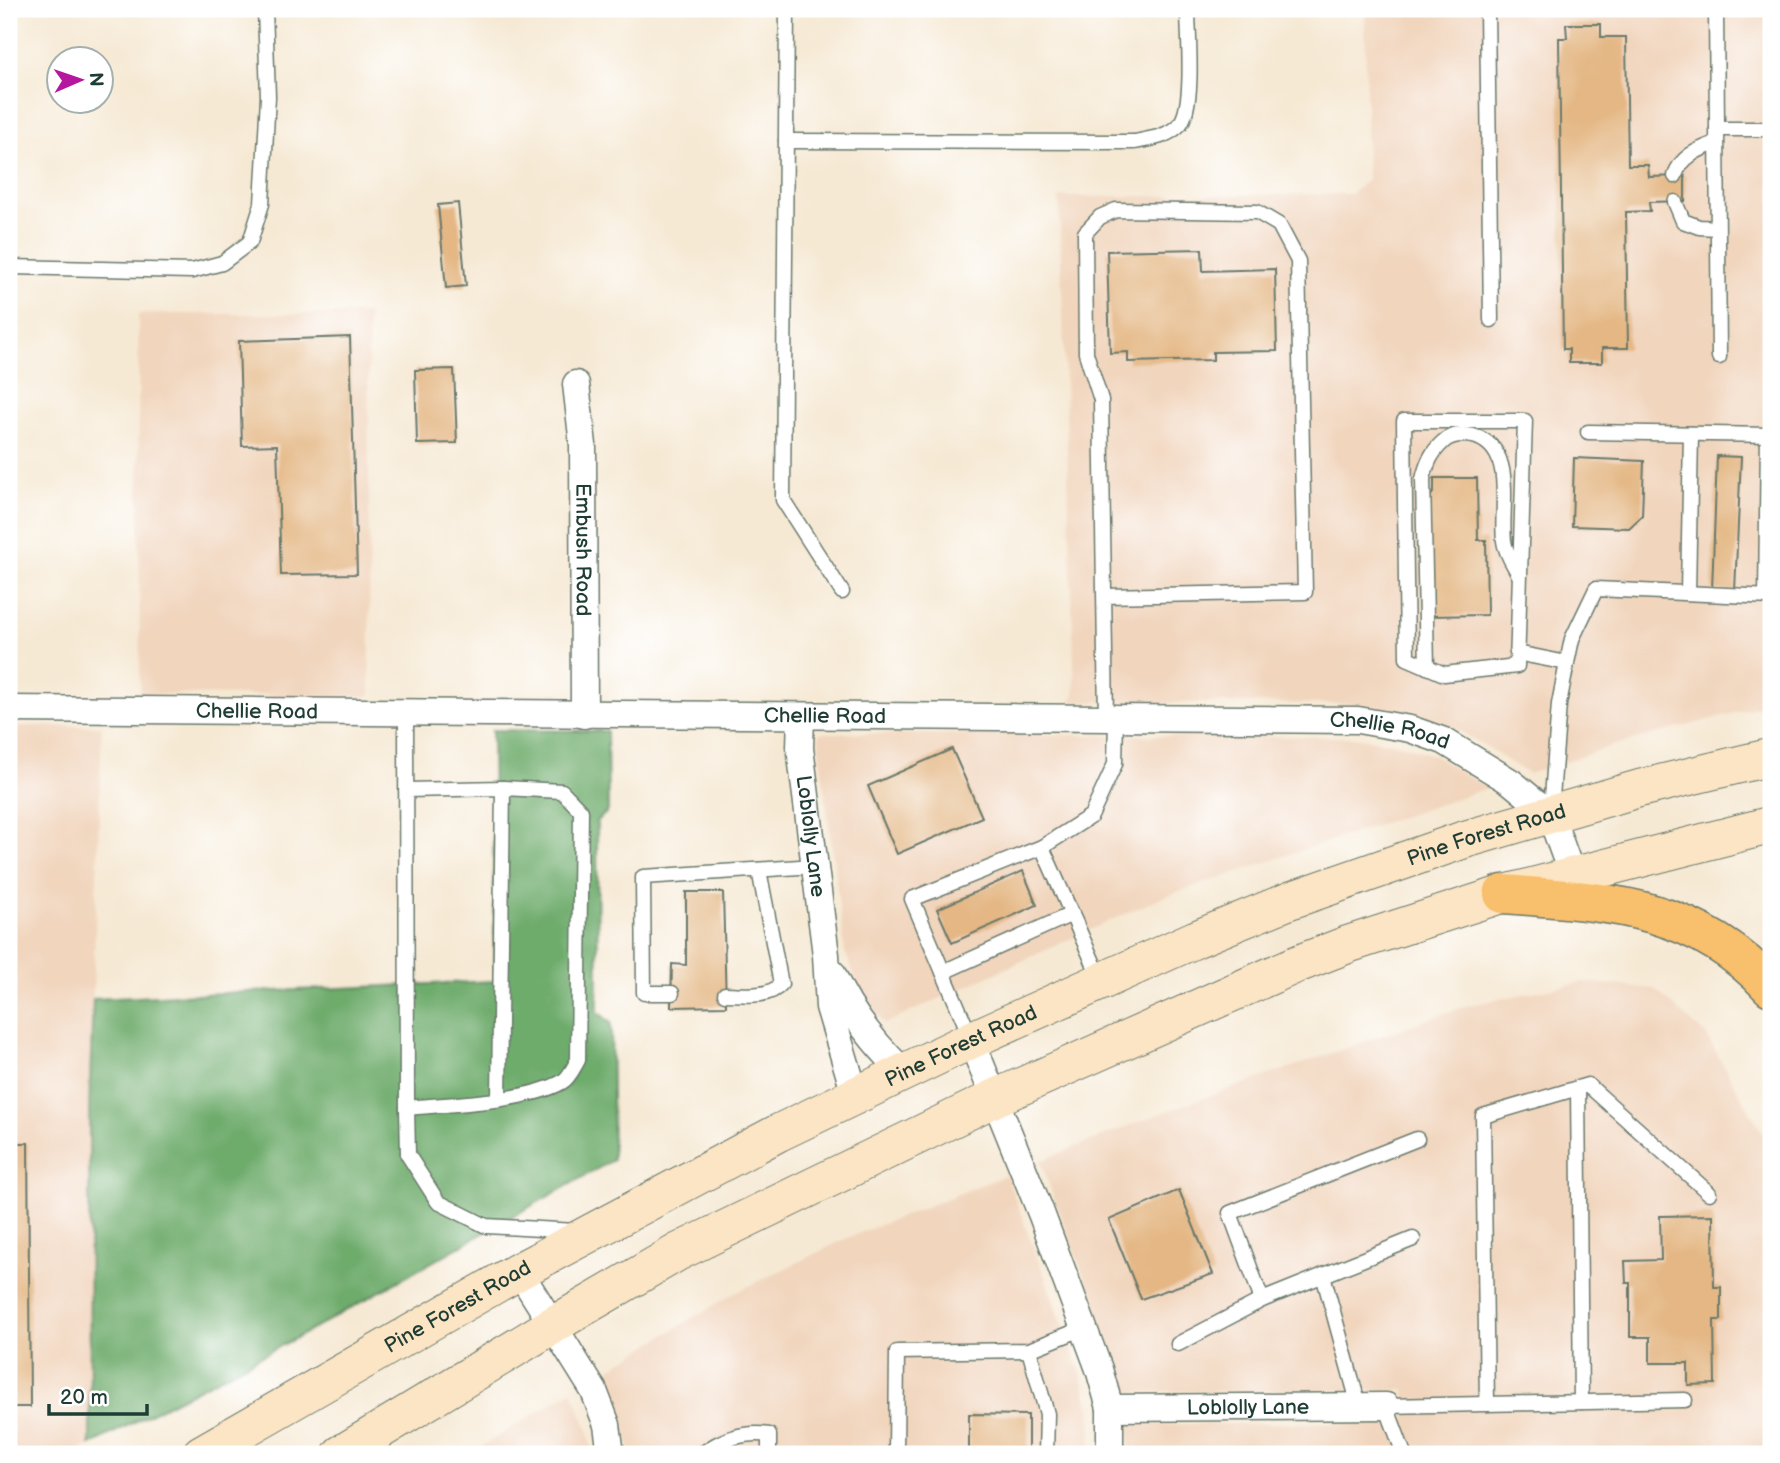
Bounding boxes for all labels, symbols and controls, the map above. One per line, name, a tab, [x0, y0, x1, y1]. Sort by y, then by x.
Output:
north arrow	[46, 46, 116, 116]
text: N	[84, 72, 107, 87]
street label: Embush Road	[570, 483, 596, 616]
street label: Chellie Road	[196, 699, 318, 725]
street label: Chellie Road	[764, 703, 886, 729]
street label: Chellie Road	[1330, 708, 1453, 755]
street label: Loblolly Lane	[791, 774, 831, 899]
street label: Pine Forest Road	[1404, 799, 1569, 872]
street label: Pine Forest Road	[881, 1000, 1041, 1093]
street label: Pine Forest Road	[380, 1255, 535, 1359]
scale bar	[49, 1372, 147, 1416]
text: 20 m	[60, 1385, 108, 1410]
street label: Loblolly Lane	[1187, 1395, 1309, 1420]

